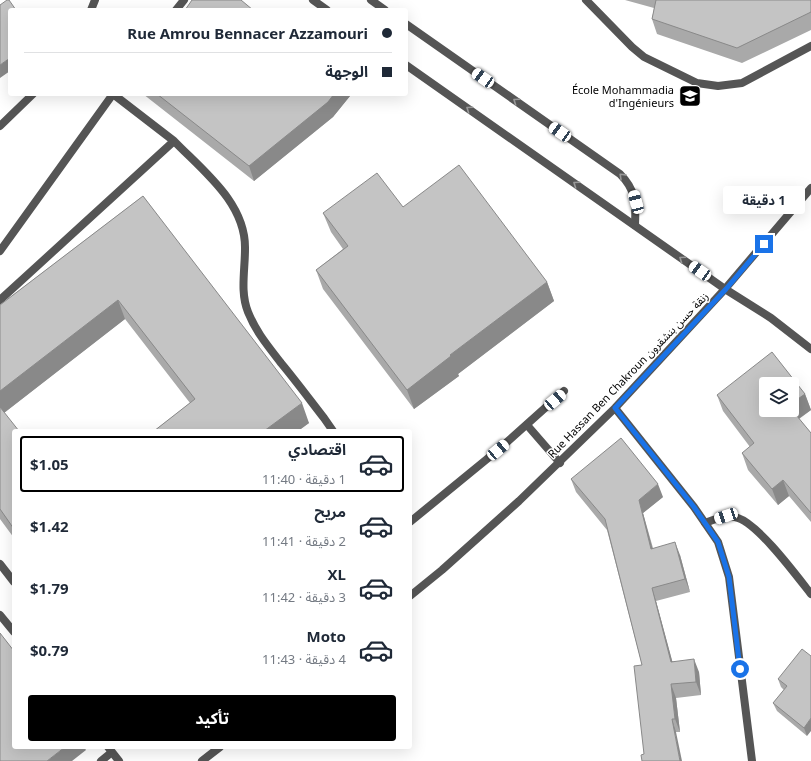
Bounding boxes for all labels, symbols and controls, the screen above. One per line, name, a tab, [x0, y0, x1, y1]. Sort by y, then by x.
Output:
text: Rue Amrou Bennacer Azzamouri	[127, 23, 368, 43]
text: الوجهة	[325, 61, 368, 81]
car	[470, 66, 496, 90]
place label: École Mohammadia d'Ingénieurs	[572, 82, 674, 110]
school or university icon: École Mohammadia d'Ingénieurs	[677, 83, 703, 109]
one-way arrow	[514, 99, 521, 106]
one-way arrow	[467, 107, 474, 114]
car	[547, 120, 573, 144]
one-way arrow	[619, 173, 627, 181]
one-way arrow	[573, 181, 580, 189]
callout: 1 دقيقة	[723, 186, 805, 214]
car	[627, 189, 645, 215]
text: 1 دقيقة	[742, 191, 786, 209]
route end	[755, 235, 773, 253]
one-way arrow	[680, 257, 687, 264]
car	[687, 259, 713, 283]
street label: Rue Hassan Ben Chakroun زنقة حسن بنشقرون	[544, 289, 711, 461]
map controls	[759, 377, 799, 417]
button: layers	[759, 377, 799, 417]
car	[542, 388, 568, 412]
car	[485, 438, 511, 462]
text: اقتصادي	[288, 439, 346, 459]
icon: car	[358, 446, 394, 482]
text: $1.05	[30, 454, 69, 474]
text: 1 دقيقة · 11:40	[262, 470, 346, 488]
text: مريح	[314, 501, 346, 521]
car	[713, 507, 739, 525]
icon: car	[358, 508, 394, 544]
text: $1.42	[30, 516, 69, 536]
text: 2 دقيقة · 11:41	[262, 532, 346, 550]
text: XL	[328, 564, 346, 584]
icon: car	[358, 570, 394, 606]
text: $1.79	[30, 578, 69, 598]
text: 3 دقيقة · 11:42	[262, 588, 346, 606]
text: Moto	[307, 626, 346, 646]
icon: car	[358, 632, 394, 668]
text: $0.79	[30, 640, 69, 660]
text: 4 دقيقة · 11:43	[262, 650, 346, 668]
route start	[731, 660, 749, 678]
button: تأكيد	[28, 695, 396, 741]

